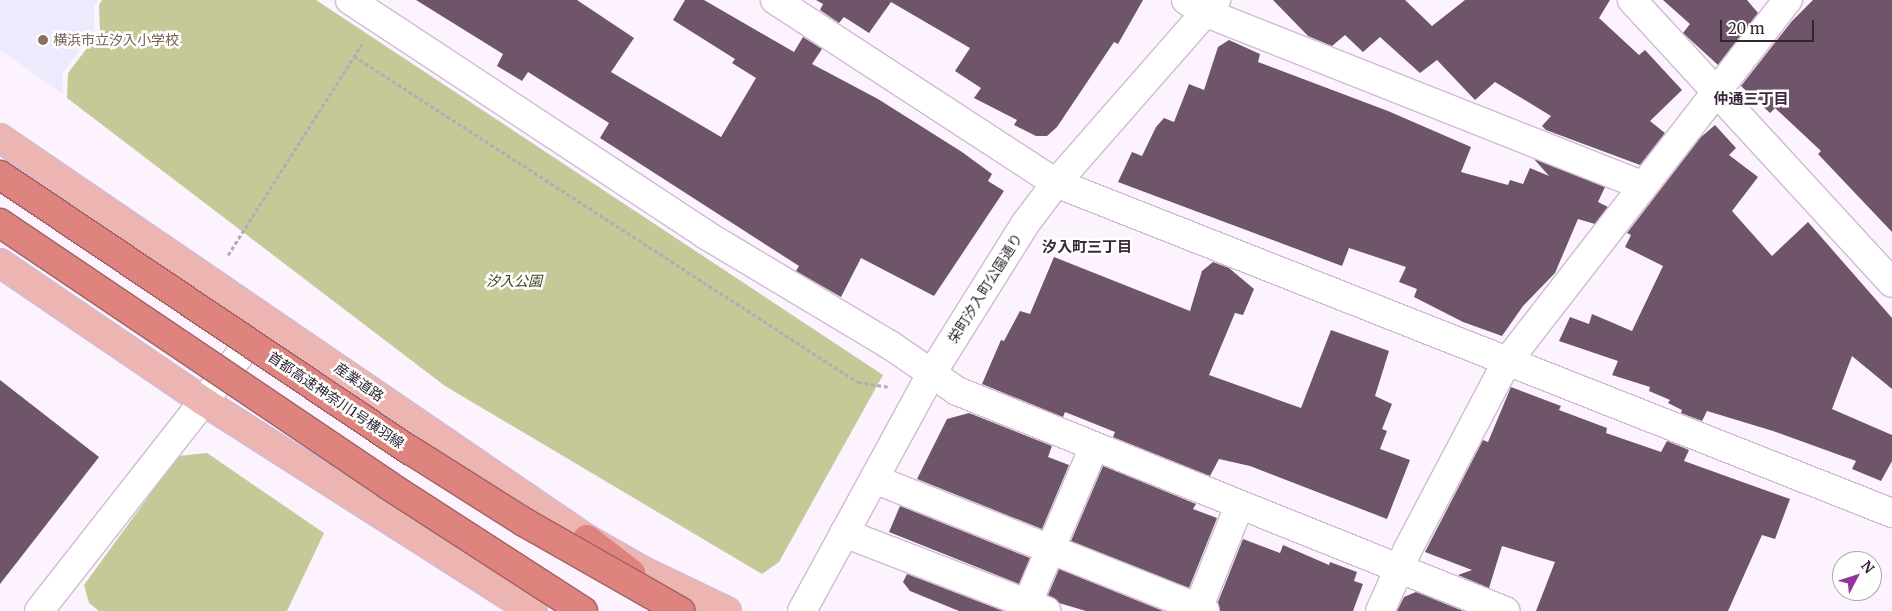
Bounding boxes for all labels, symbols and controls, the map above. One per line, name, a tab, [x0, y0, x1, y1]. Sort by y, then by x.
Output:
scale bar	[1722, 10, 1816, 42]
text: 20 m	[1728, 19, 1765, 38]
place label: 横浜市立汐入小学校	[53, 32, 179, 48]
marker: 横浜市立汐入小学校	[37, 34, 49, 46]
district label: 仲通三丁目	[1714, 90, 1788, 108]
street label: 栄町汐入町公園通り	[944, 230, 1026, 346]
district label: 汐入町三丁目	[1042, 238, 1132, 256]
park label: 汐入公園	[486, 273, 542, 289]
street label: 首都高速神奈川1号横羽線	[265, 348, 407, 452]
street label: 産業道路	[331, 359, 387, 405]
north arrow	[1832, 551, 1882, 601]
text: N	[1857, 557, 1878, 577]

